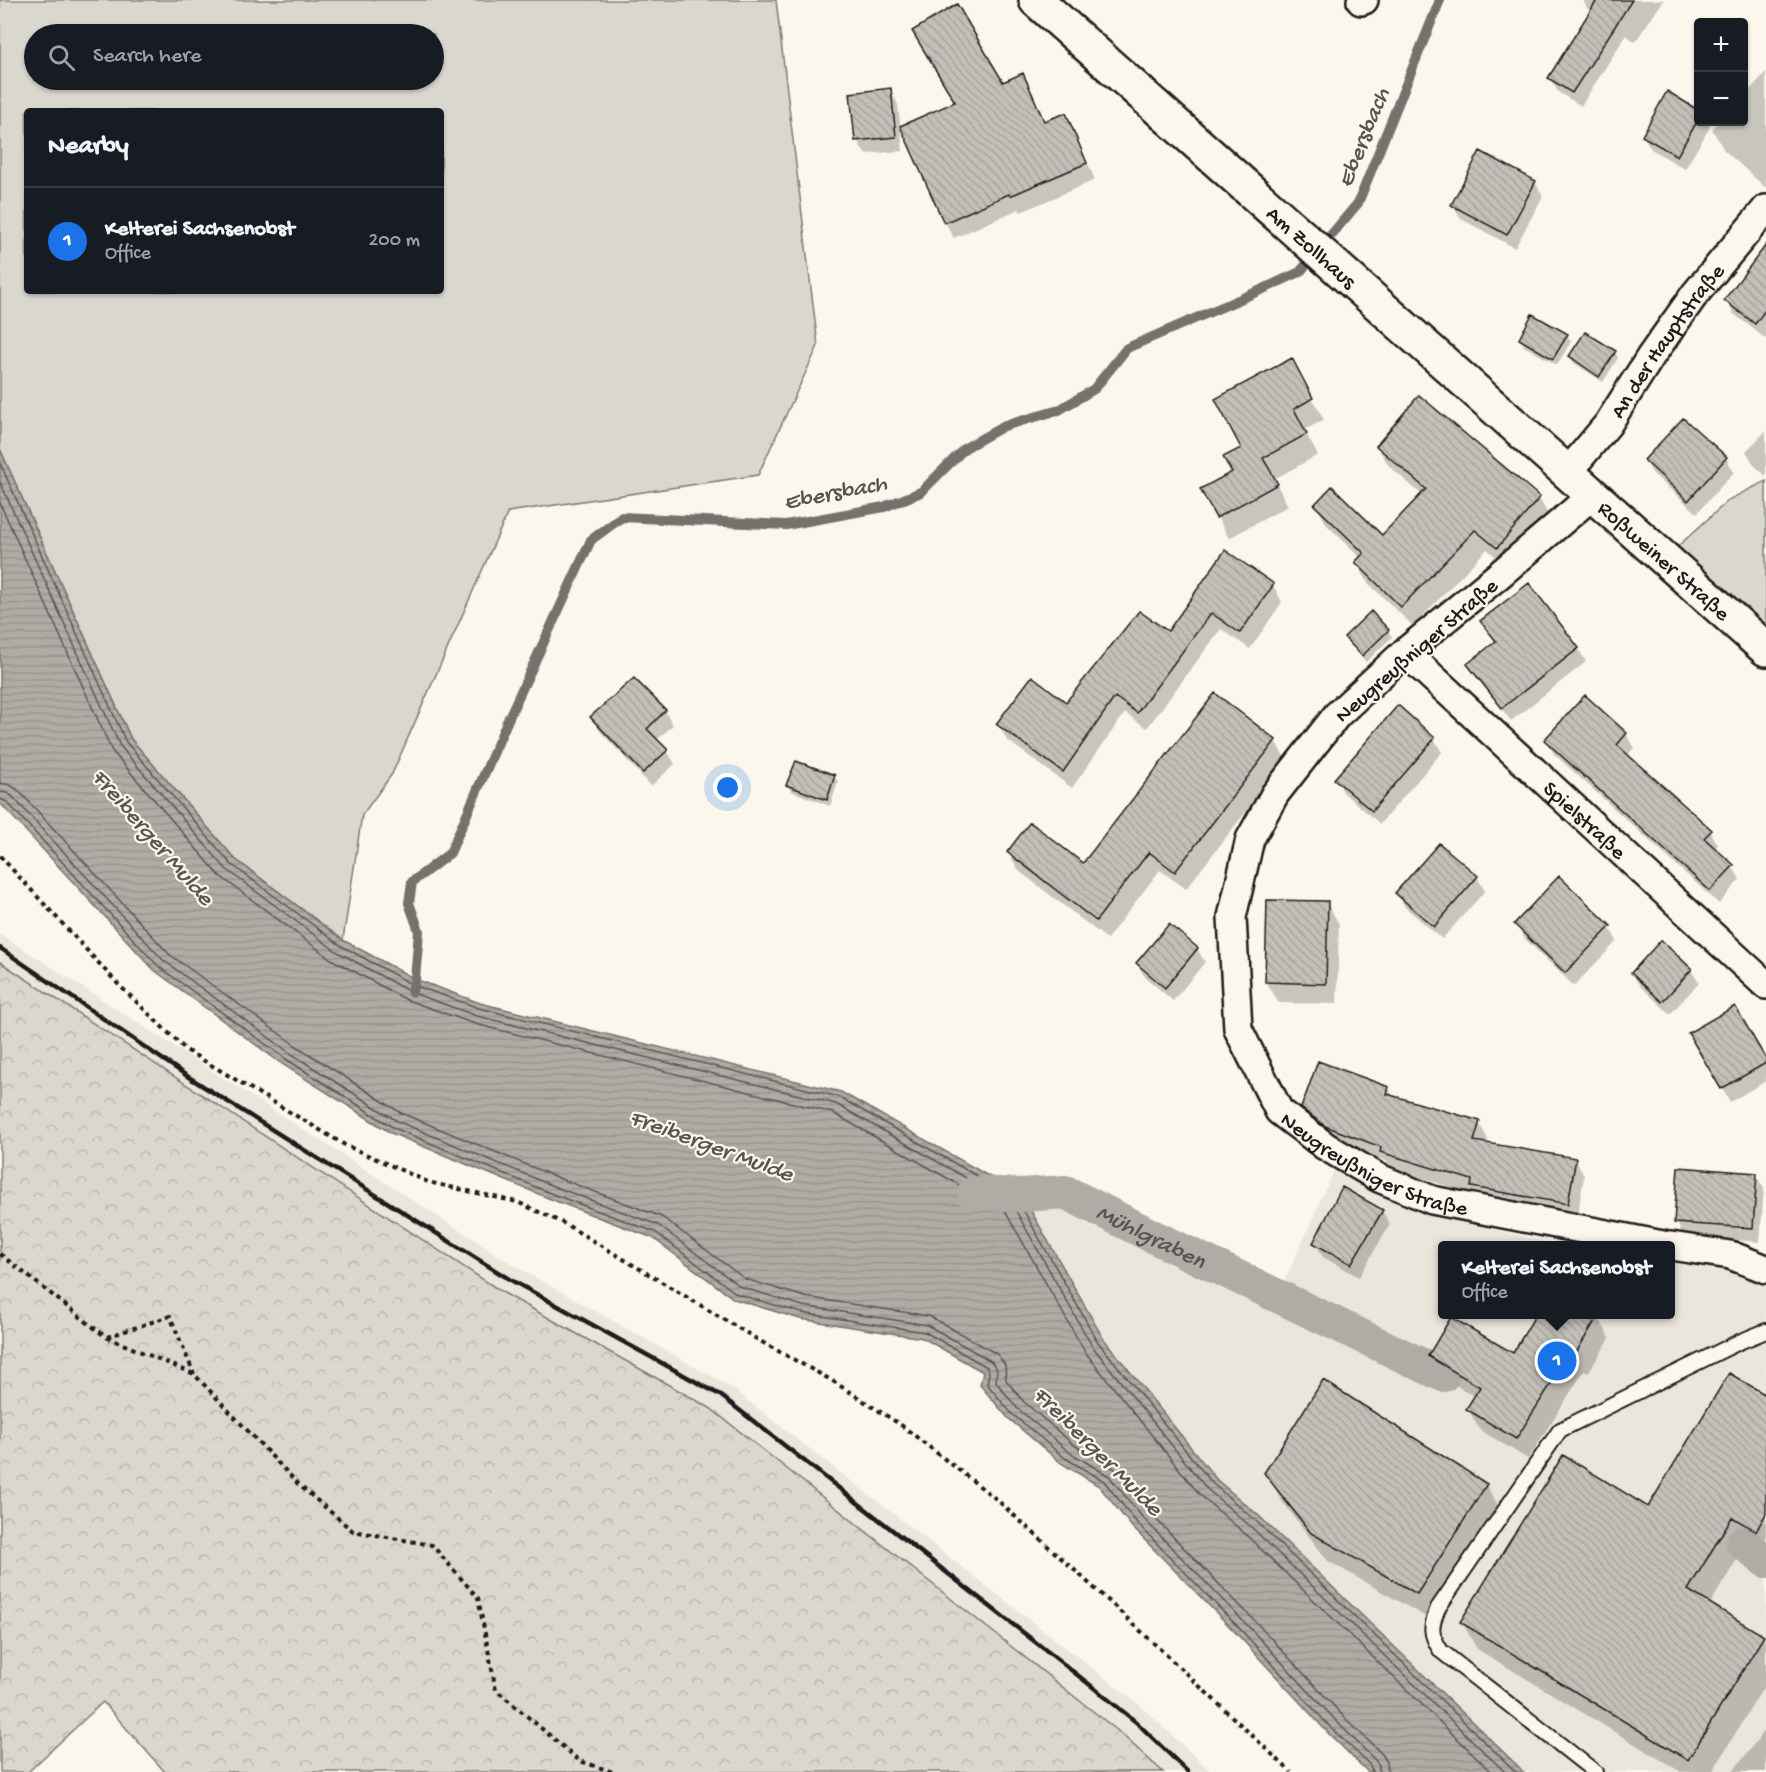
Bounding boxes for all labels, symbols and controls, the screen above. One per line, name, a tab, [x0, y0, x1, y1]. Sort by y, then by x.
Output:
map controls	[1694, 18, 1748, 126]
button: +	[1694, 18, 1748, 72]
search box	[24, 24, 444, 90]
icon: search	[45, 41, 78, 74]
text: Search here	[93, 44, 201, 70]
button: −	[1694, 72, 1748, 126]
water label: Ebersbach	[1332, 83, 1399, 192]
text: Nearby	[48, 132, 129, 163]
street label: Am Zollhaus	[1259, 202, 1361, 296]
text: Kelterei Sachsenobst	[105, 217, 295, 243]
text: 1	[63, 230, 72, 253]
text: 200 m	[369, 230, 420, 253]
text: Office	[105, 243, 151, 266]
street label: An der Hauptstraße	[1606, 259, 1732, 424]
water label: Ebersbach	[782, 470, 891, 519]
street label: Roßweiner Straße	[1591, 497, 1735, 628]
street label: Neugreußniger Straße	[1331, 574, 1505, 730]
water label: Freiberger Mulde	[84, 764, 220, 914]
your location	[713, 773, 742, 802]
street label: Spielstraße	[1536, 777, 1631, 867]
water label: Freiberger Mulde	[625, 1104, 798, 1191]
street label: Neugreußniger Straße	[1274, 1108, 1470, 1224]
water label: Mühlgraben	[1091, 1199, 1210, 1278]
popup	[1438, 1241, 1675, 1319]
text: Kelterei Sachsenobst	[1462, 1256, 1651, 1282]
text: Office	[1462, 1282, 1507, 1305]
pin: 1	[1538, 1338, 1576, 1384]
water label: Freiberger Mulde	[1026, 1381, 1169, 1525]

